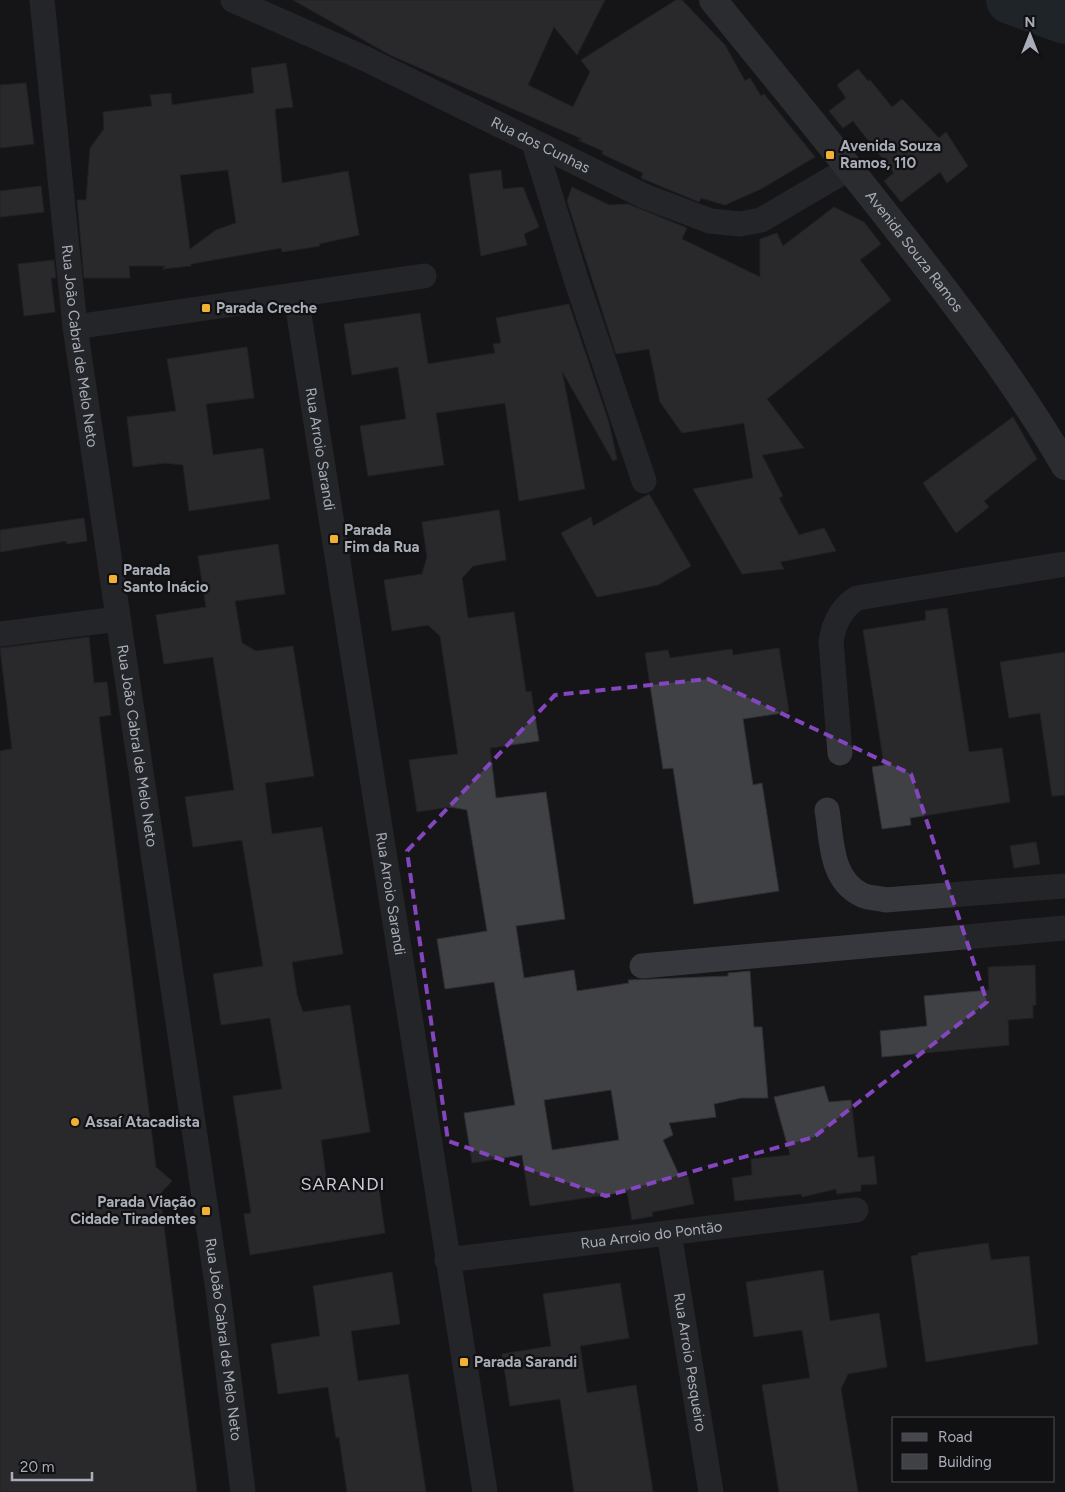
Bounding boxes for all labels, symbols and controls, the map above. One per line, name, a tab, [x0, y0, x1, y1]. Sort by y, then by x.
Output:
north arrow	[1005, 10, 1055, 60]
text: N	[1025, 14, 1035, 31]
street label: Rua dos Cunhas	[488, 113, 593, 177]
place label: Avenida Souza Ramos, 110	[840, 137, 941, 172]
marker: Avenida Souza Ramos, 110	[824, 149, 836, 161]
street label: Avenida Souza Ramos	[862, 187, 967, 315]
street label: Rua João Cabral de Melo Neto	[58, 244, 102, 449]
place label: Parada Creche	[216, 299, 318, 317]
marker: Parada Creche	[200, 302, 212, 314]
street label: Rua Arroio Sarandi	[302, 386, 339, 512]
place label: Parada Fim da Rua	[344, 521, 420, 556]
marker: Parada Fim da Rua	[328, 533, 340, 545]
place label: Parada Santo Inácio	[123, 561, 209, 596]
marker: Parada Santo Inácio	[107, 573, 119, 585]
street label: Rua João Cabral de Melo Neto	[113, 643, 161, 848]
street label: Rua Arroio Sarandi	[372, 831, 409, 956]
place label: Assaí Atacadista	[85, 1113, 200, 1131]
marker: Assaí Atacadista	[69, 1116, 81, 1128]
district label: SARANDI	[301, 1173, 385, 1195]
place label: Parada Viação Cidade Tiradentes	[70, 1193, 196, 1228]
marker: Parada Viação Cidade Tiradentes	[200, 1205, 212, 1217]
street label: Rua Arroio do Pontão	[579, 1217, 724, 1253]
street label: Rua João Cabral de Melo Neto	[201, 1237, 246, 1442]
street label: Rua Arroio Pesqueiro	[670, 1292, 710, 1433]
place label: Parada Sarandi	[474, 1353, 577, 1371]
marker: Parada Sarandi	[458, 1356, 470, 1368]
legend	[892, 1417, 1055, 1482]
text: Road	[938, 1428, 973, 1446]
scale bar	[12, 1450, 92, 1482]
text: Building	[938, 1453, 992, 1471]
text: 20 m	[20, 1458, 54, 1476]

